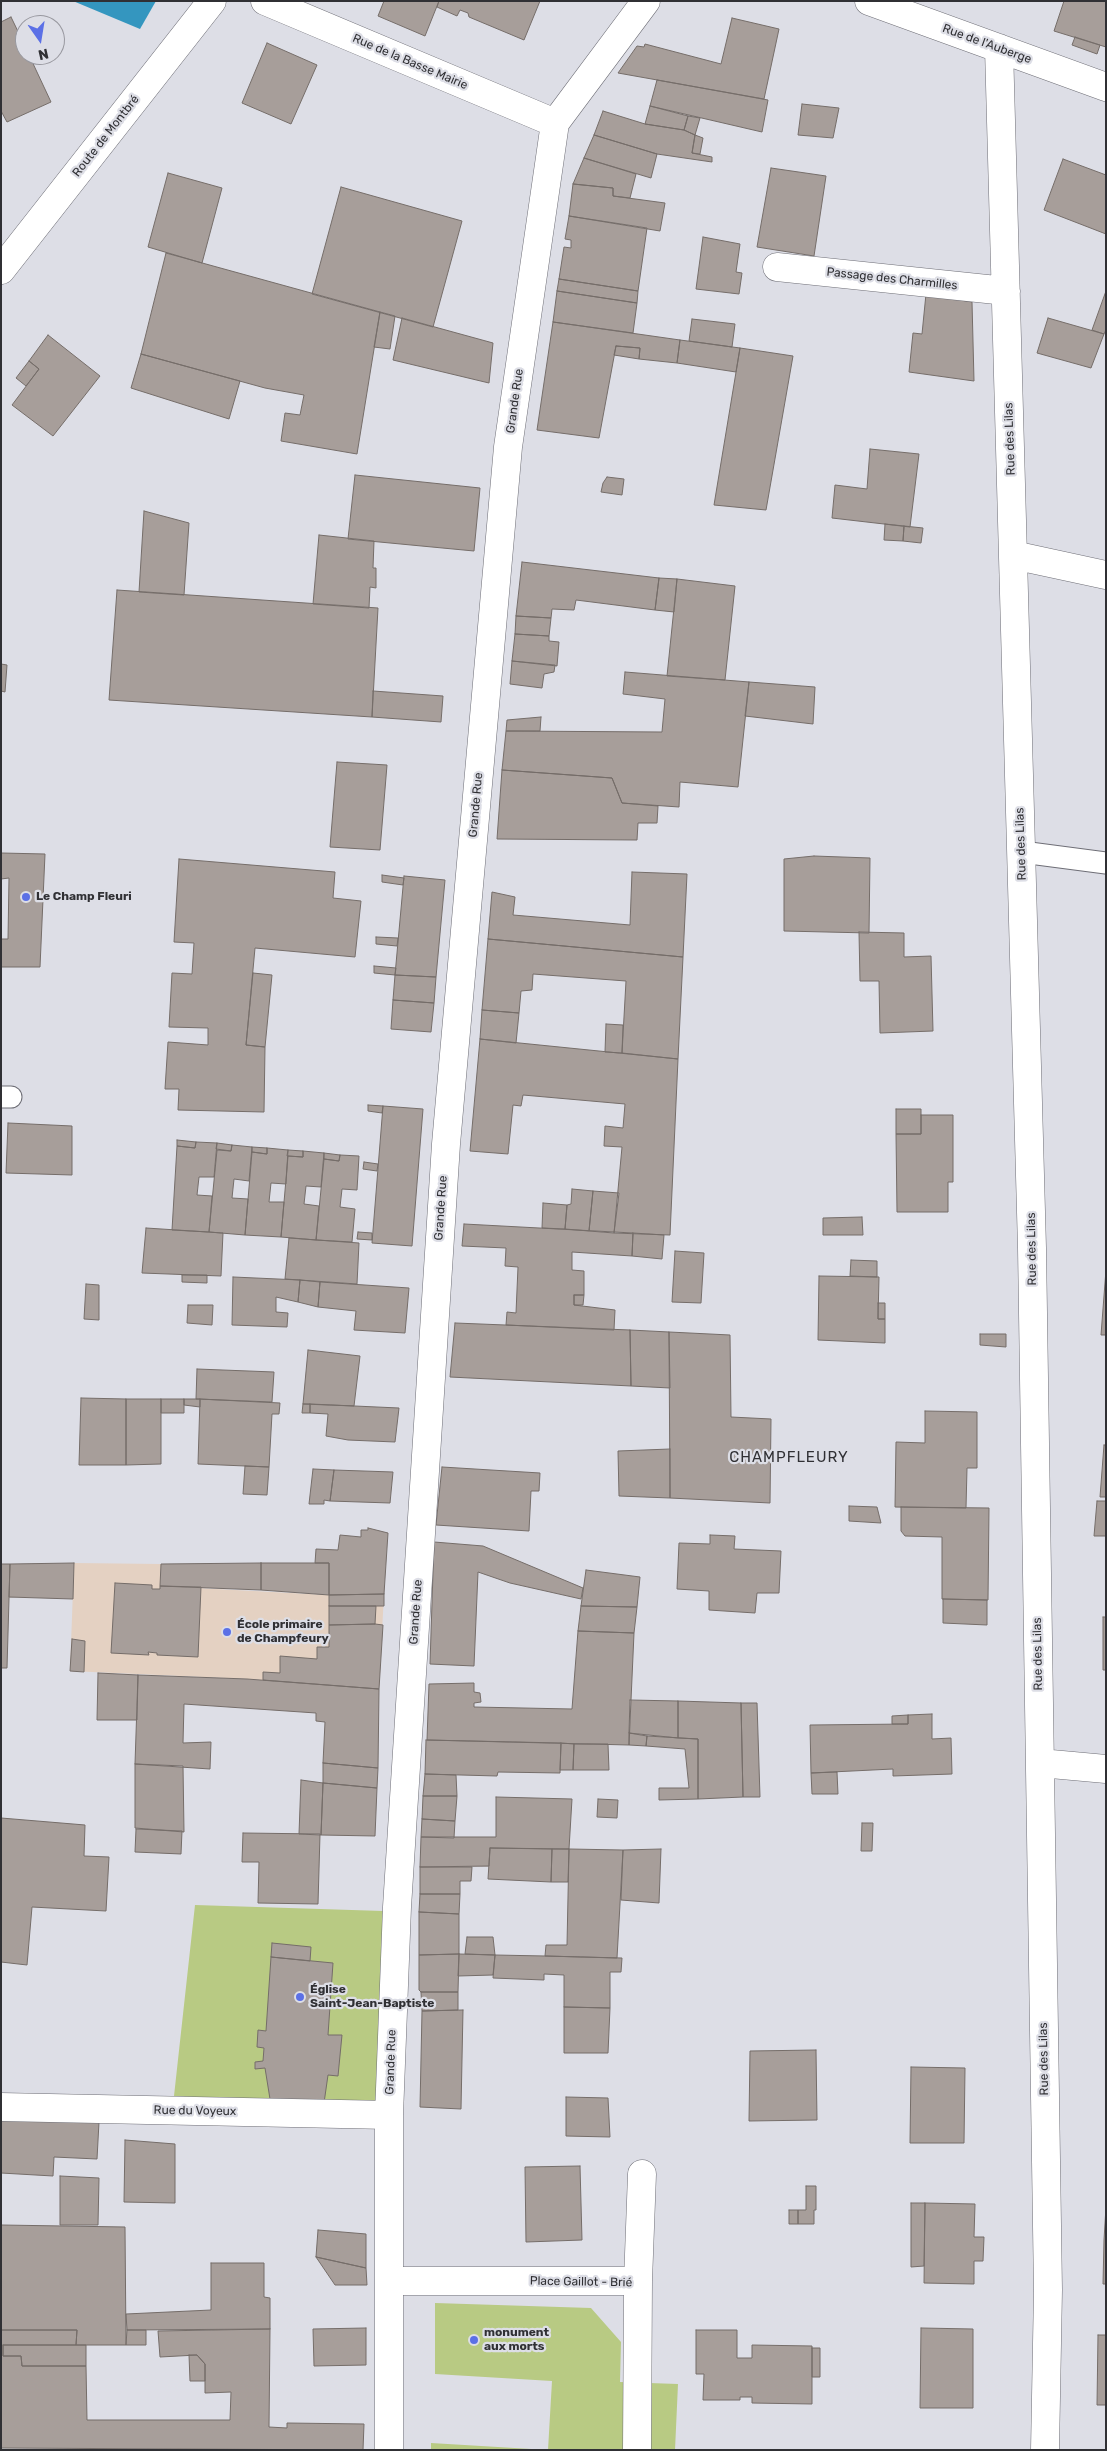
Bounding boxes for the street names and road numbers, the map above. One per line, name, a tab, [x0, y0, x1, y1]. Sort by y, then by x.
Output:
street label: Rue de l'Auberge	[941, 21, 1033, 67]
street label: Rue de la Basse Mairie	[350, 31, 470, 93]
street label: Route de Montbré	[70, 92, 142, 180]
street label: Passage des Charmilles	[826, 265, 958, 293]
street label: Grande Rue	[503, 368, 527, 434]
street label: Rue des Lilas	[1002, 402, 1018, 476]
street label: Grande Rue	[466, 772, 486, 838]
street label: Rue des Lilas	[1013, 807, 1029, 881]
street label: Grande Rue	[432, 1175, 450, 1241]
street label: Rue des Lilas	[1024, 1212, 1040, 1286]
street label: Grande Rue	[407, 1579, 425, 1645]
street label: Rue des Lilas	[1030, 1617, 1046, 1691]
street label: Rue des Lilas	[1036, 2022, 1052, 2096]
street label: Grande Rue	[383, 2029, 399, 2095]
street label: Rue du Voyeux	[154, 2103, 236, 2119]
street label: Place Gaillot - Brié	[530, 2274, 632, 2290]

